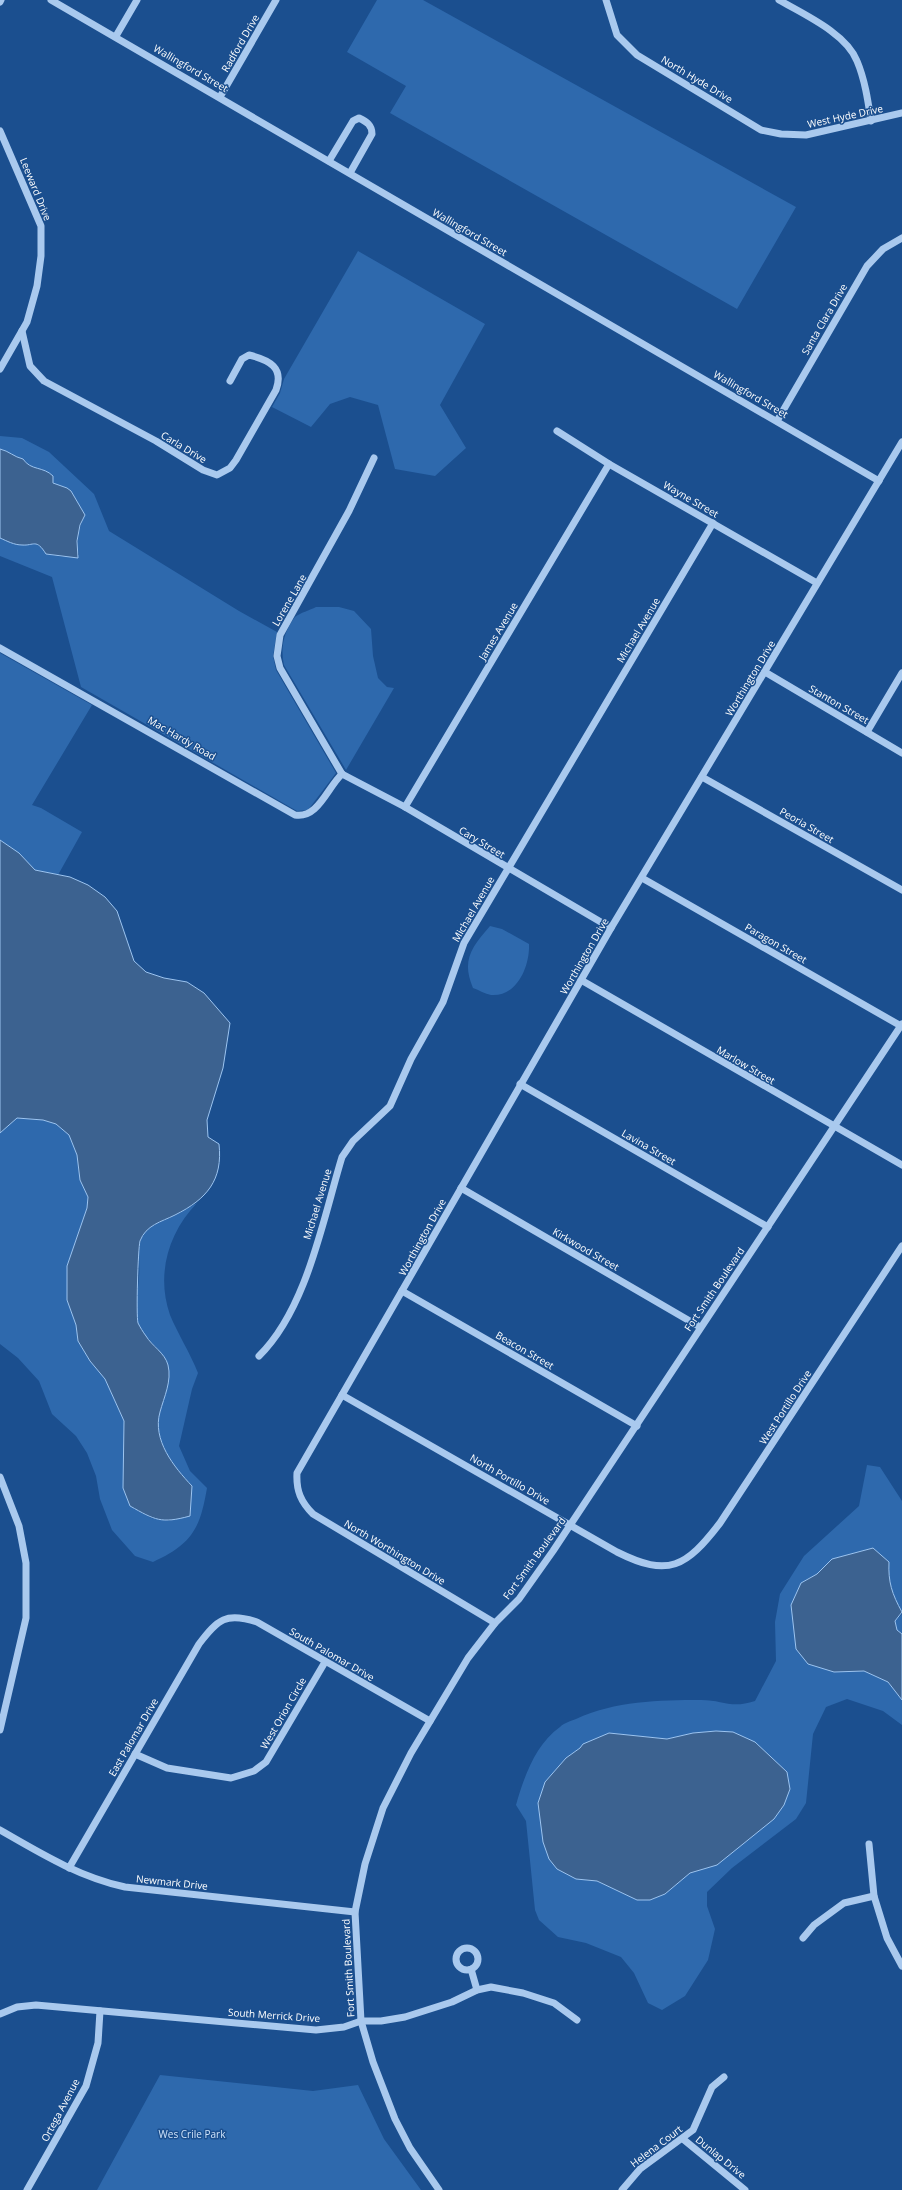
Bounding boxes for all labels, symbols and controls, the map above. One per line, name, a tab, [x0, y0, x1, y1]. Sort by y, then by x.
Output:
street label: Radford Drive	[218, 11, 262, 74]
street label: Wallingford Street	[151, 41, 231, 95]
street label: North Hyde Drive	[659, 52, 736, 106]
street label: West Hyde Drive	[806, 101, 884, 131]
street label: Leeward Drive	[17, 155, 55, 223]
street label: Wallingford Street	[430, 205, 510, 259]
street label: Santa Clara Drive	[798, 281, 850, 357]
street label: Wallingford Street	[711, 367, 791, 421]
street label: Carla Drive	[158, 428, 210, 466]
street label: Wayne Street	[661, 477, 722, 521]
street label: Lorene Lane	[268, 571, 310, 629]
street label: Michael Avenue	[613, 595, 663, 665]
street label: James Avenue	[475, 599, 521, 663]
street label: Worthington Drive	[722, 637, 778, 718]
street label: Stanton Street	[806, 681, 872, 727]
street label: Mac Hardy Road	[145, 713, 219, 763]
street label: Peoria Street	[777, 804, 837, 846]
street label: Cary Street	[456, 823, 508, 861]
street label: Michael Avenue	[449, 873, 498, 944]
street label: Worthington Drive	[556, 915, 612, 997]
street label: Paragon Street	[742, 920, 810, 967]
street label: Marlow Street	[714, 1043, 778, 1088]
street label: Lavina Street	[619, 1126, 679, 1168]
street label: Michael Avenue	[300, 1166, 335, 1241]
street label: Worthington Drive	[395, 1196, 449, 1278]
street label: Kirkwood Street	[550, 1224, 622, 1274]
street label: Fort Smith Boulevard	[681, 1244, 747, 1334]
street label: Beacon Street	[493, 1328, 557, 1373]
street label: West Portillo Drive	[756, 1367, 815, 1447]
street label: North Portillo Drive	[467, 1450, 553, 1508]
street label: Fort Smith Boulevard	[499, 1514, 569, 1602]
street label: North Worthington Drive	[342, 1516, 449, 1588]
street label: South Palomar Drive	[287, 1624, 377, 1684]
street label: West Orion Circle	[257, 1674, 309, 1751]
street label: East Palomar Drive	[105, 1695, 161, 1779]
street label: Newmark Drive	[135, 1871, 209, 1893]
street label: Fort Smith Boulevard	[338, 1918, 358, 2018]
street label: South Merrick Drive	[227, 2005, 321, 2025]
street label: Ortega Avenue	[38, 2076, 83, 2144]
street label: Helena Court	[627, 2122, 685, 2170]
park label: Wes Crile Park	[159, 2127, 226, 2141]
street label: Dunlap Drive	[693, 2132, 749, 2182]

